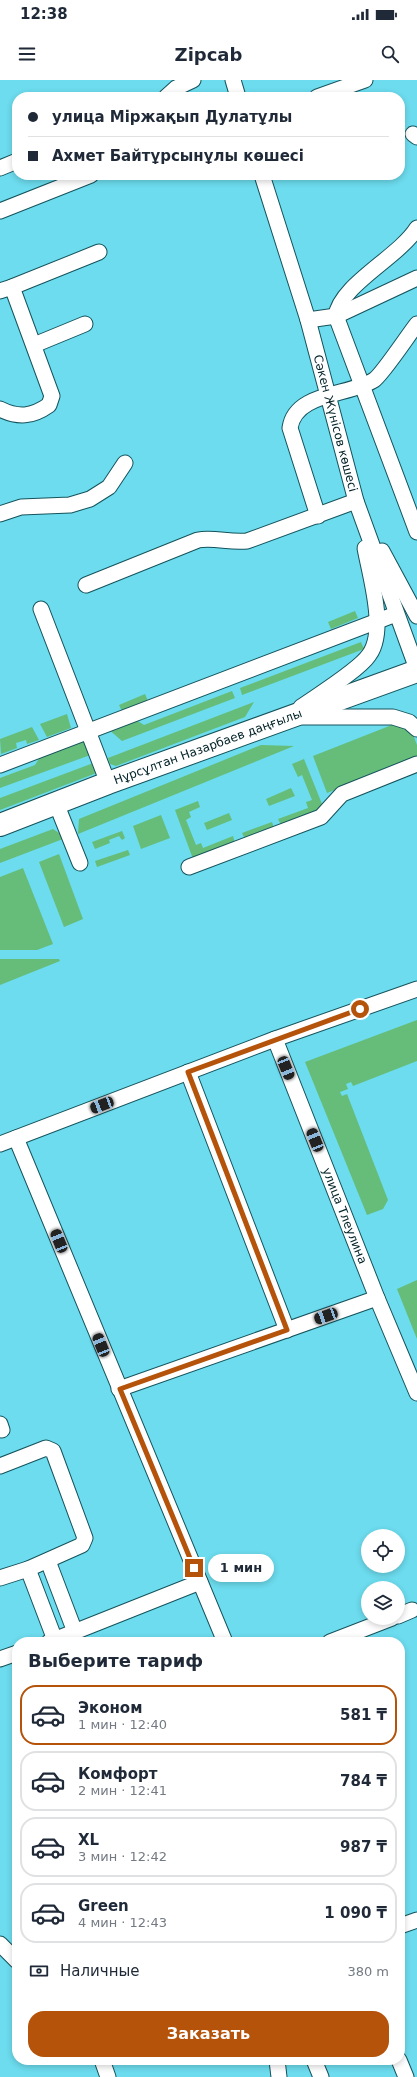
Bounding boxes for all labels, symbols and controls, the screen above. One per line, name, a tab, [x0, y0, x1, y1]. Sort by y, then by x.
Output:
text: 12:38	[20, 5, 68, 23]
icon: menu	[16, 43, 38, 65]
icon: search	[379, 43, 401, 65]
text: Zipcab	[175, 44, 242, 65]
text: улица Міржақып Дулатұлы	[52, 108, 292, 126]
text: Ахмет Байтұрсынұлы көшесі	[52, 147, 304, 165]
street label: Сәкен Жүнісов көшесі	[311, 353, 360, 493]
street label: Нұрсұлтан Назарбаев даңғылы	[112, 706, 304, 787]
route start	[351, 1000, 369, 1018]
car	[276, 1055, 296, 1081]
car	[89, 1095, 115, 1115]
car	[305, 1127, 325, 1153]
street label: улица Тлеулина	[319, 1166, 370, 1266]
car	[49, 1228, 69, 1254]
car	[313, 1306, 339, 1326]
car	[91, 1332, 111, 1358]
map controls	[361, 1529, 405, 1625]
button: locate	[361, 1529, 405, 1573]
callout: 1 мин	[208, 1554, 274, 1582]
route end	[185, 1559, 203, 1577]
text: 1 мин	[220, 1560, 262, 1575]
button: layers	[361, 1581, 405, 1625]
text: Выберите тариф	[28, 1650, 203, 1671]
icon: car	[30, 1697, 66, 1733]
text: Эконом	[78, 1699, 142, 1717]
text: 581 ₸	[340, 1706, 387, 1724]
text: 1 мин · 12:40	[78, 1717, 167, 1732]
icon: car	[30, 1763, 66, 1799]
text: Комфорт	[78, 1765, 157, 1783]
text: 784 ₸	[340, 1772, 387, 1790]
text: 2 мин · 12:41	[78, 1783, 167, 1798]
icon: car	[30, 1829, 66, 1865]
text: XL	[78, 1831, 99, 1849]
text: 987 ₸	[340, 1838, 387, 1856]
text: 3 мин · 12:42	[78, 1849, 167, 1864]
icon: car	[30, 1895, 66, 1931]
text: Green	[78, 1897, 129, 1915]
text: 1 090 ₸	[324, 1904, 387, 1922]
text: 4 мин · 12:43	[78, 1915, 167, 1930]
icon: cash	[28, 1960, 50, 1982]
text: Наличные	[60, 1962, 140, 1980]
text: 380 m	[347, 1964, 389, 1979]
button: Заказать	[28, 2011, 389, 2057]

